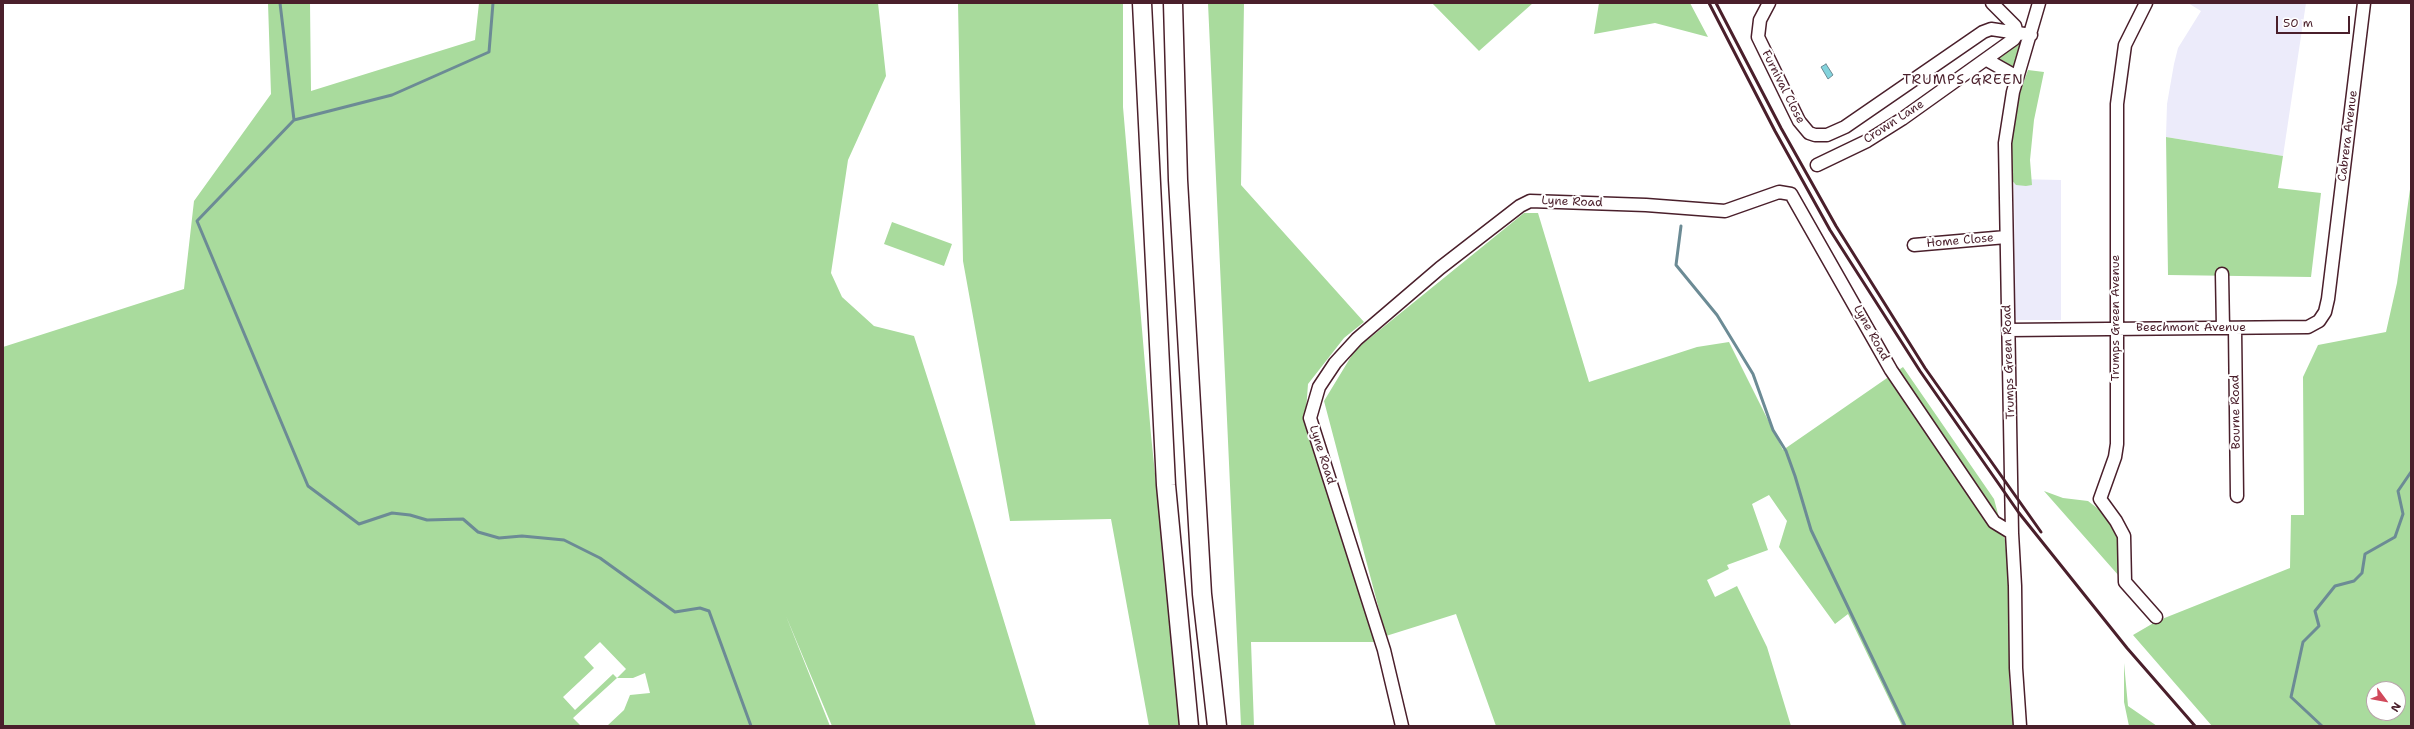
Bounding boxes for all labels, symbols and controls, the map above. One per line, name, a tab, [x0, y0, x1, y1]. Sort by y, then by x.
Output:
scale bar	[2278, 8, 2352, 34]
text: 50 m	[2283, 15, 2313, 31]
street label: Furnival Close	[1758, 48, 1808, 126]
district label: TRUMPS GREEN	[1902, 72, 2024, 88]
street label: Cabrera Avenue	[2335, 90, 2361, 182]
street label: Crown Lane	[1861, 97, 1927, 147]
street label: Lyne Road	[1541, 194, 1603, 210]
street label: Home Close	[1926, 231, 1994, 251]
street label: Trumps Green Avenue	[2109, 255, 2123, 381]
street label: Lyne Road	[1850, 303, 1892, 363]
street label: Trumps Green Road	[2000, 305, 2018, 419]
street label: Beechmont Avenue	[2136, 321, 2246, 335]
street label: Bourne Road	[2228, 375, 2244, 449]
street label: Lyne Road	[1306, 424, 1338, 486]
north arrow	[2366, 681, 2406, 721]
text: N	[2387, 699, 2404, 715]

